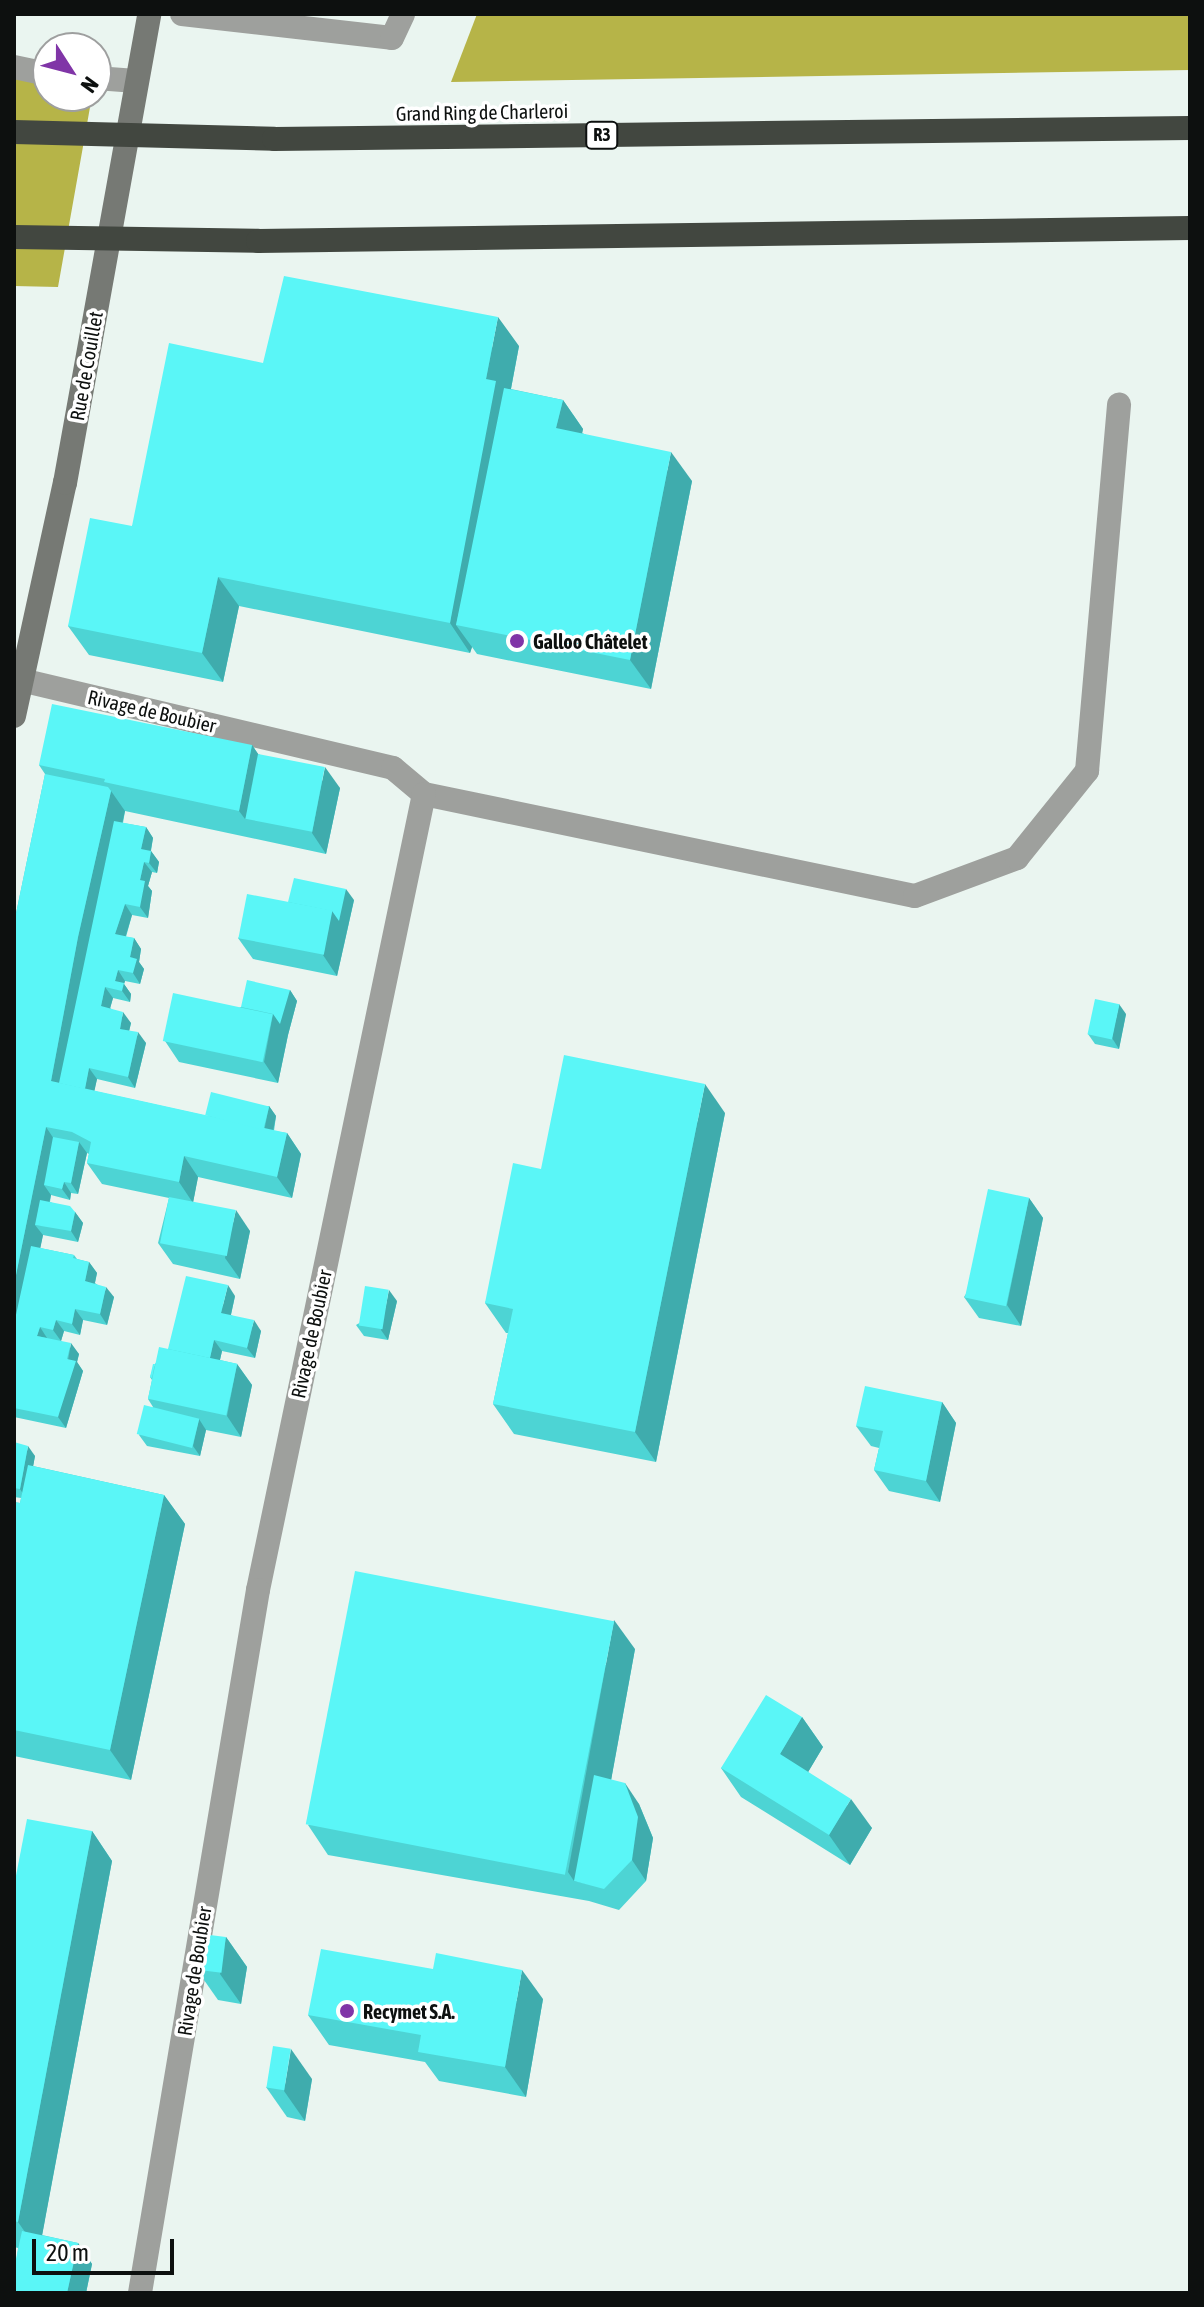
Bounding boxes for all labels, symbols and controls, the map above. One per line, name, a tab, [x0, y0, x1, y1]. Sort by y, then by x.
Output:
north arrow	[32, 32, 112, 112]
text: N	[75, 72, 104, 98]
street label: Grand Ring de Charleroi	[396, 98, 568, 126]
road number: R3	[584, 121, 620, 149]
street label: Rue de Couillet	[65, 309, 107, 423]
place label: Galloo Châtelet	[533, 629, 647, 653]
marker: Galloo Châtelet	[508, 632, 526, 650]
street label: Rivage de Boubier	[86, 685, 218, 737]
street label: Rivage de Boubier	[286, 1268, 336, 1400]
street label: Rivage de Boubier	[172, 1904, 216, 2038]
place label: Recymet S.A.	[363, 1999, 455, 2023]
marker: Recymet S.A.	[338, 2002, 356, 2020]
scale bar	[36, 2223, 178, 2273]
text: 20 m	[46, 2239, 89, 2266]

